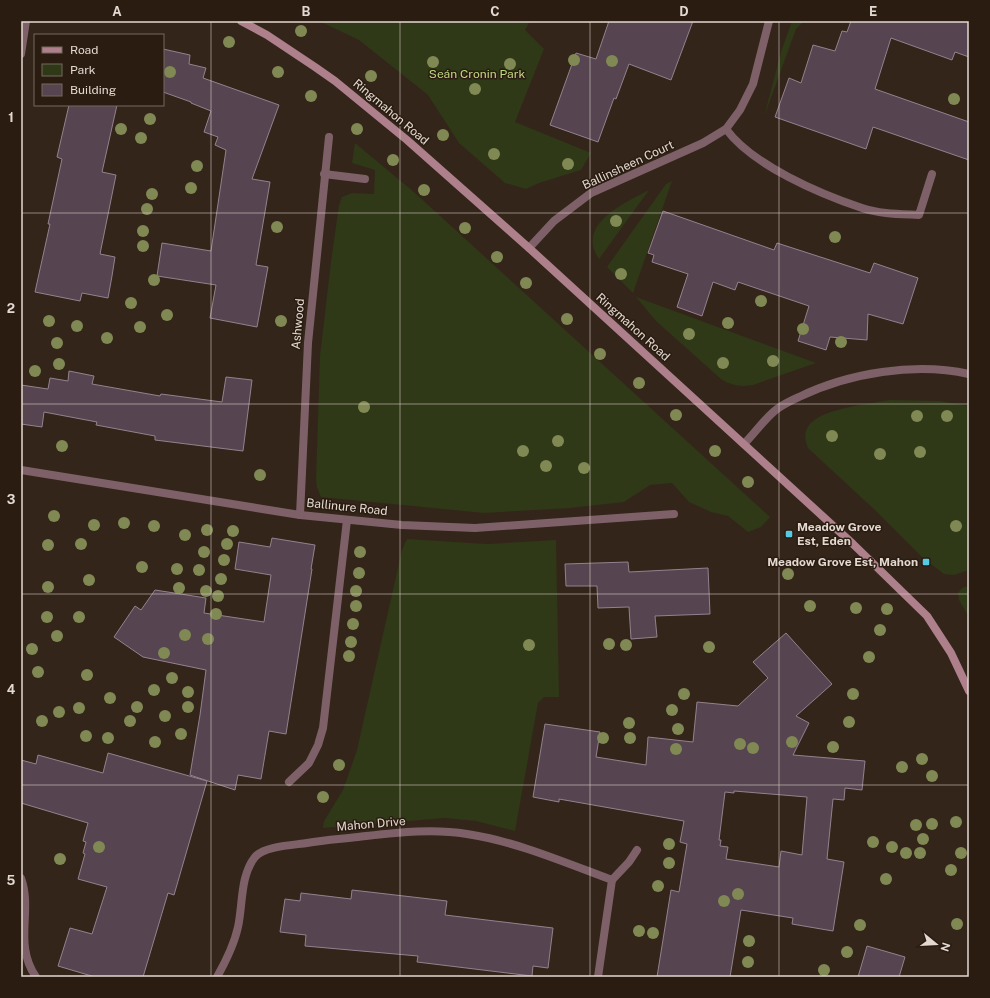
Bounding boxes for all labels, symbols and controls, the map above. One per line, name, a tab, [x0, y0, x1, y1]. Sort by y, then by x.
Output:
text: A	[112, 4, 122, 19]
text: B	[302, 4, 311, 19]
text: C	[490, 4, 500, 19]
text: D	[679, 4, 689, 19]
text: E	[869, 4, 877, 19]
legend	[34, 34, 164, 106]
text: Road	[70, 43, 98, 57]
text: Park	[70, 63, 96, 77]
park label: Seán Cronin Park	[429, 67, 525, 81]
street label: Ringmahon Road	[350, 76, 432, 148]
text: Building	[70, 83, 116, 97]
text: 1	[8, 110, 14, 125]
street label: Ballinsheen Court	[580, 138, 676, 192]
street label: Ringmahon Road	[593, 290, 673, 364]
street label: Ashwood	[289, 298, 307, 350]
text: 2	[7, 301, 15, 316]
text: 3	[7, 492, 16, 507]
street label: Ballinure Road	[306, 496, 388, 518]
place label: Meadow Grove Est, Eden	[797, 520, 881, 548]
marker: Meadow Grove Est, Eden	[784, 529, 794, 539]
place label: Meadow Grove Est, Mahon	[767, 555, 918, 569]
marker: Meadow Grove Est, Mahon	[921, 557, 931, 567]
text: 4	[7, 682, 16, 697]
street label: Mahon Drive	[336, 814, 406, 834]
text: 5	[7, 873, 16, 888]
north arrow	[916, 924, 956, 964]
text: N	[938, 941, 953, 953]

